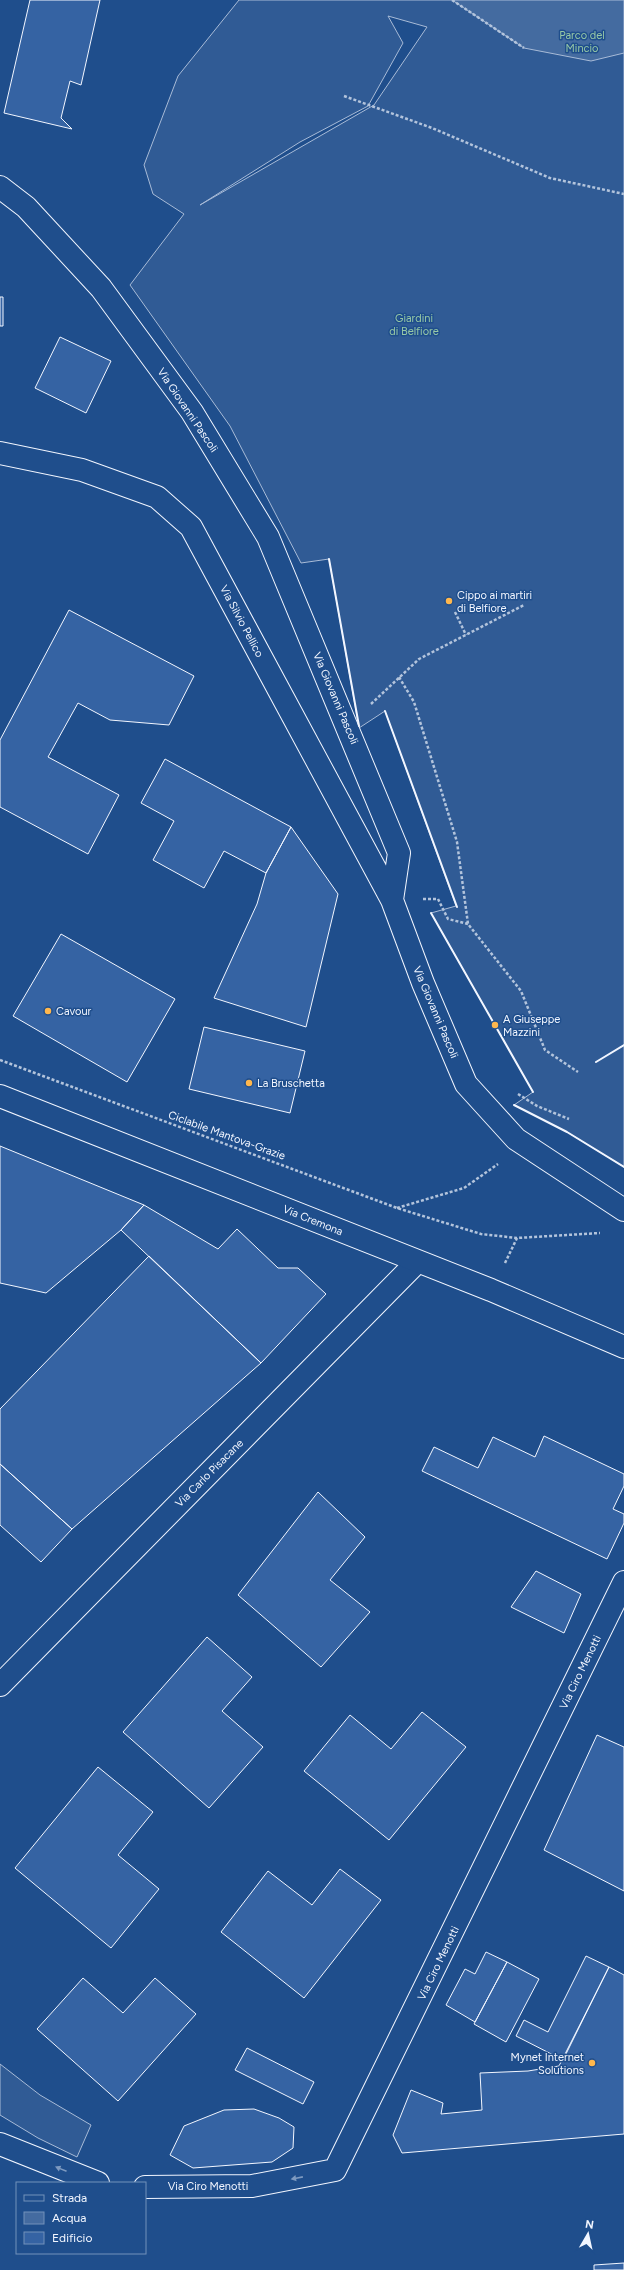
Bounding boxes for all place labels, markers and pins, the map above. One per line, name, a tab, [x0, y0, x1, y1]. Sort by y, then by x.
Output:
place label: Cippo ai martiri di Belfiore	[457, 589, 532, 615]
marker: Cippo ai martiri di Belfiore	[444, 596, 454, 606]
place label: Cavour	[56, 1005, 92, 1018]
marker: Cavour	[43, 1006, 53, 1016]
place label: A Giuseppe Mazzini	[503, 1013, 560, 1039]
marker: A Giuseppe Mazzini	[490, 1020, 500, 1030]
place label: La Bruschetta	[257, 1077, 325, 1090]
marker: La Bruschetta	[244, 1078, 254, 1088]
place label: Mynet Internet Solutions	[511, 2051, 584, 2077]
marker: Mynet Internet Solutions	[587, 2058, 597, 2068]

